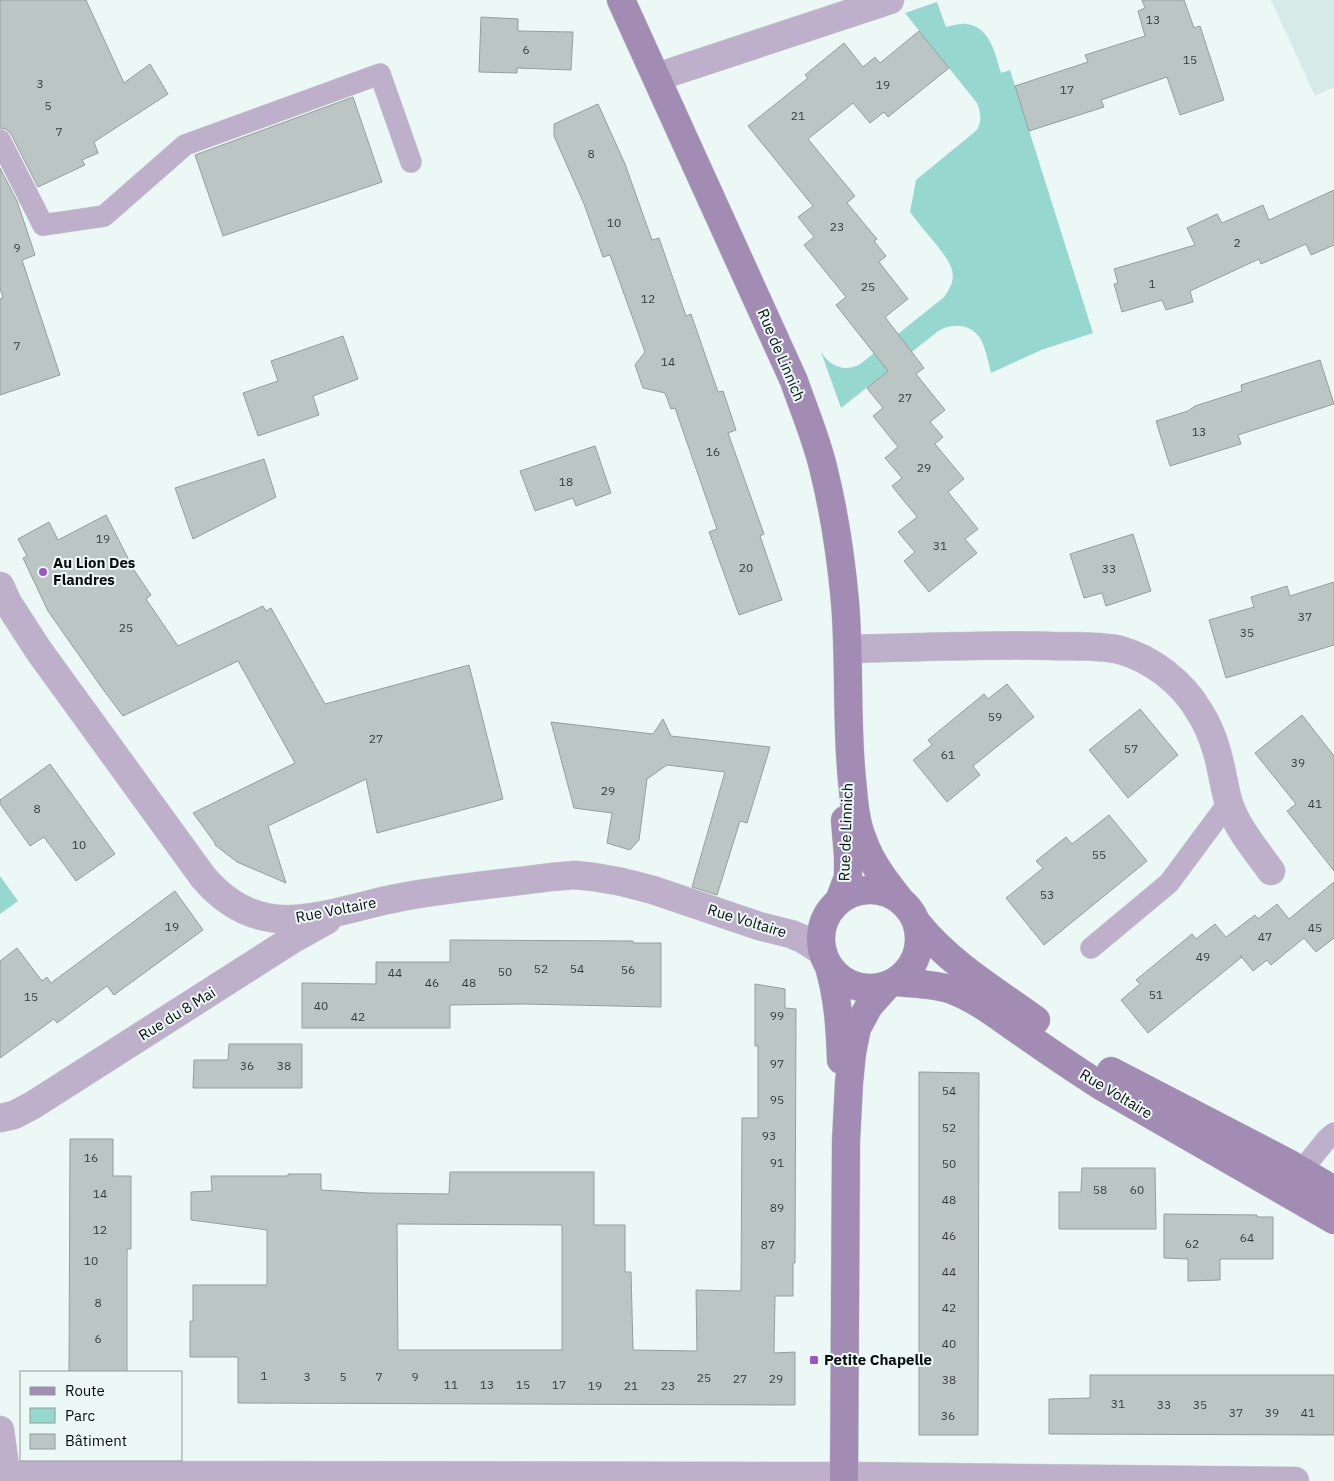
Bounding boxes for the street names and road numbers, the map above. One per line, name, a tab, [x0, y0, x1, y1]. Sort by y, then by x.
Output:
street label: Rue de Linnich	[753, 306, 809, 404]
street label: Rue de Linnich	[834, 782, 857, 882]
street label: Rue Voltaire	[294, 892, 378, 927]
street label: Rue Voltaire	[705, 899, 789, 942]
street label: Rue du 8 Mai	[135, 982, 219, 1045]
street label: Rue Voltaire	[1076, 1064, 1156, 1123]

